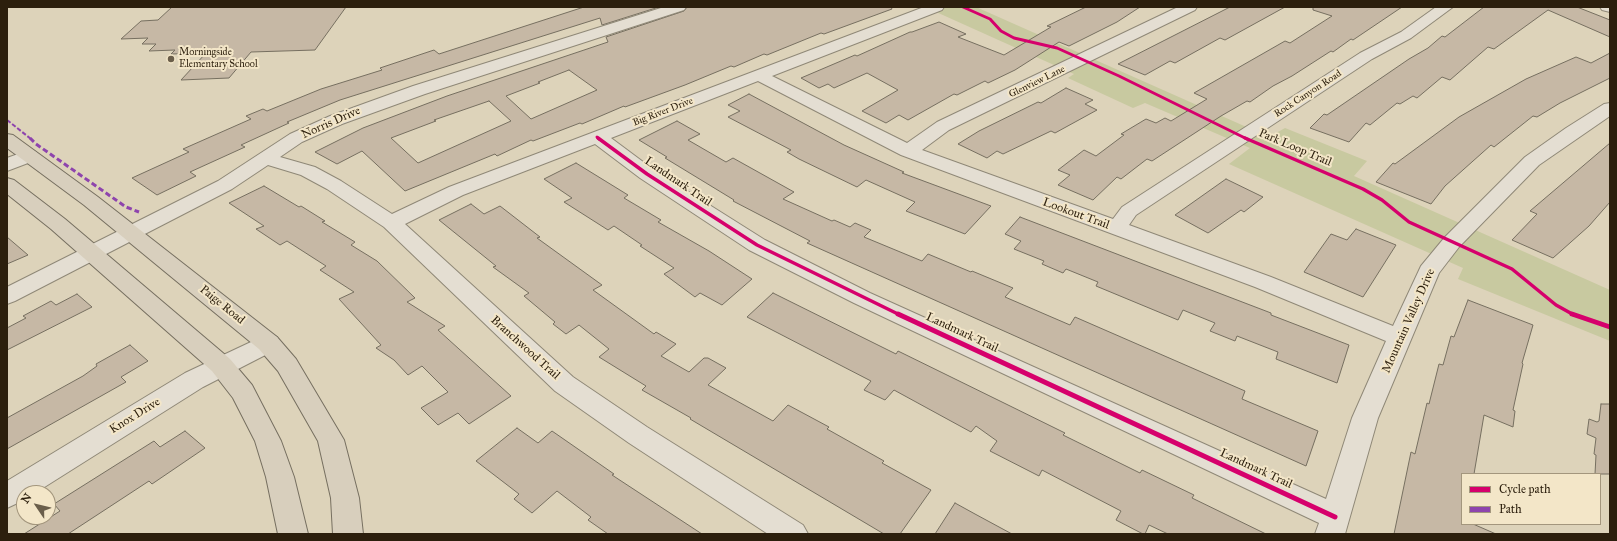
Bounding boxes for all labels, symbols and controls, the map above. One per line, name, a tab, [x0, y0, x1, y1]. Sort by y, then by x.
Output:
place label: Morningside Elementary School	[179, 47, 258, 70]
marker: Morningside Elementary School	[166, 54, 176, 64]
street label: Glenview Lane	[1007, 63, 1067, 101]
street label: Rock Canyon Road	[1272, 68, 1344, 120]
street label: Big River Drive	[631, 95, 695, 129]
street label: Norris Drive	[299, 104, 363, 142]
street label: Park Loop Trail	[1256, 126, 1334, 170]
street label: Landmark Trail	[642, 154, 714, 210]
street label: Lookout Trail	[1041, 195, 1111, 233]
street label: Mountain Valley Drive	[1380, 267, 1438, 375]
street label: Paige Road	[197, 282, 247, 328]
street label: Landmark Trail	[924, 310, 1000, 356]
street label: Branchwood Trail	[487, 313, 563, 383]
street label: Knox Drive	[107, 395, 163, 437]
street label: Landmark Trail	[1218, 446, 1294, 492]
legend	[1461, 473, 1601, 525]
text: Cycle path	[1499, 482, 1551, 496]
north arrow	[16, 485, 56, 525]
text: N	[19, 491, 35, 506]
text: Path	[1499, 502, 1522, 516]

